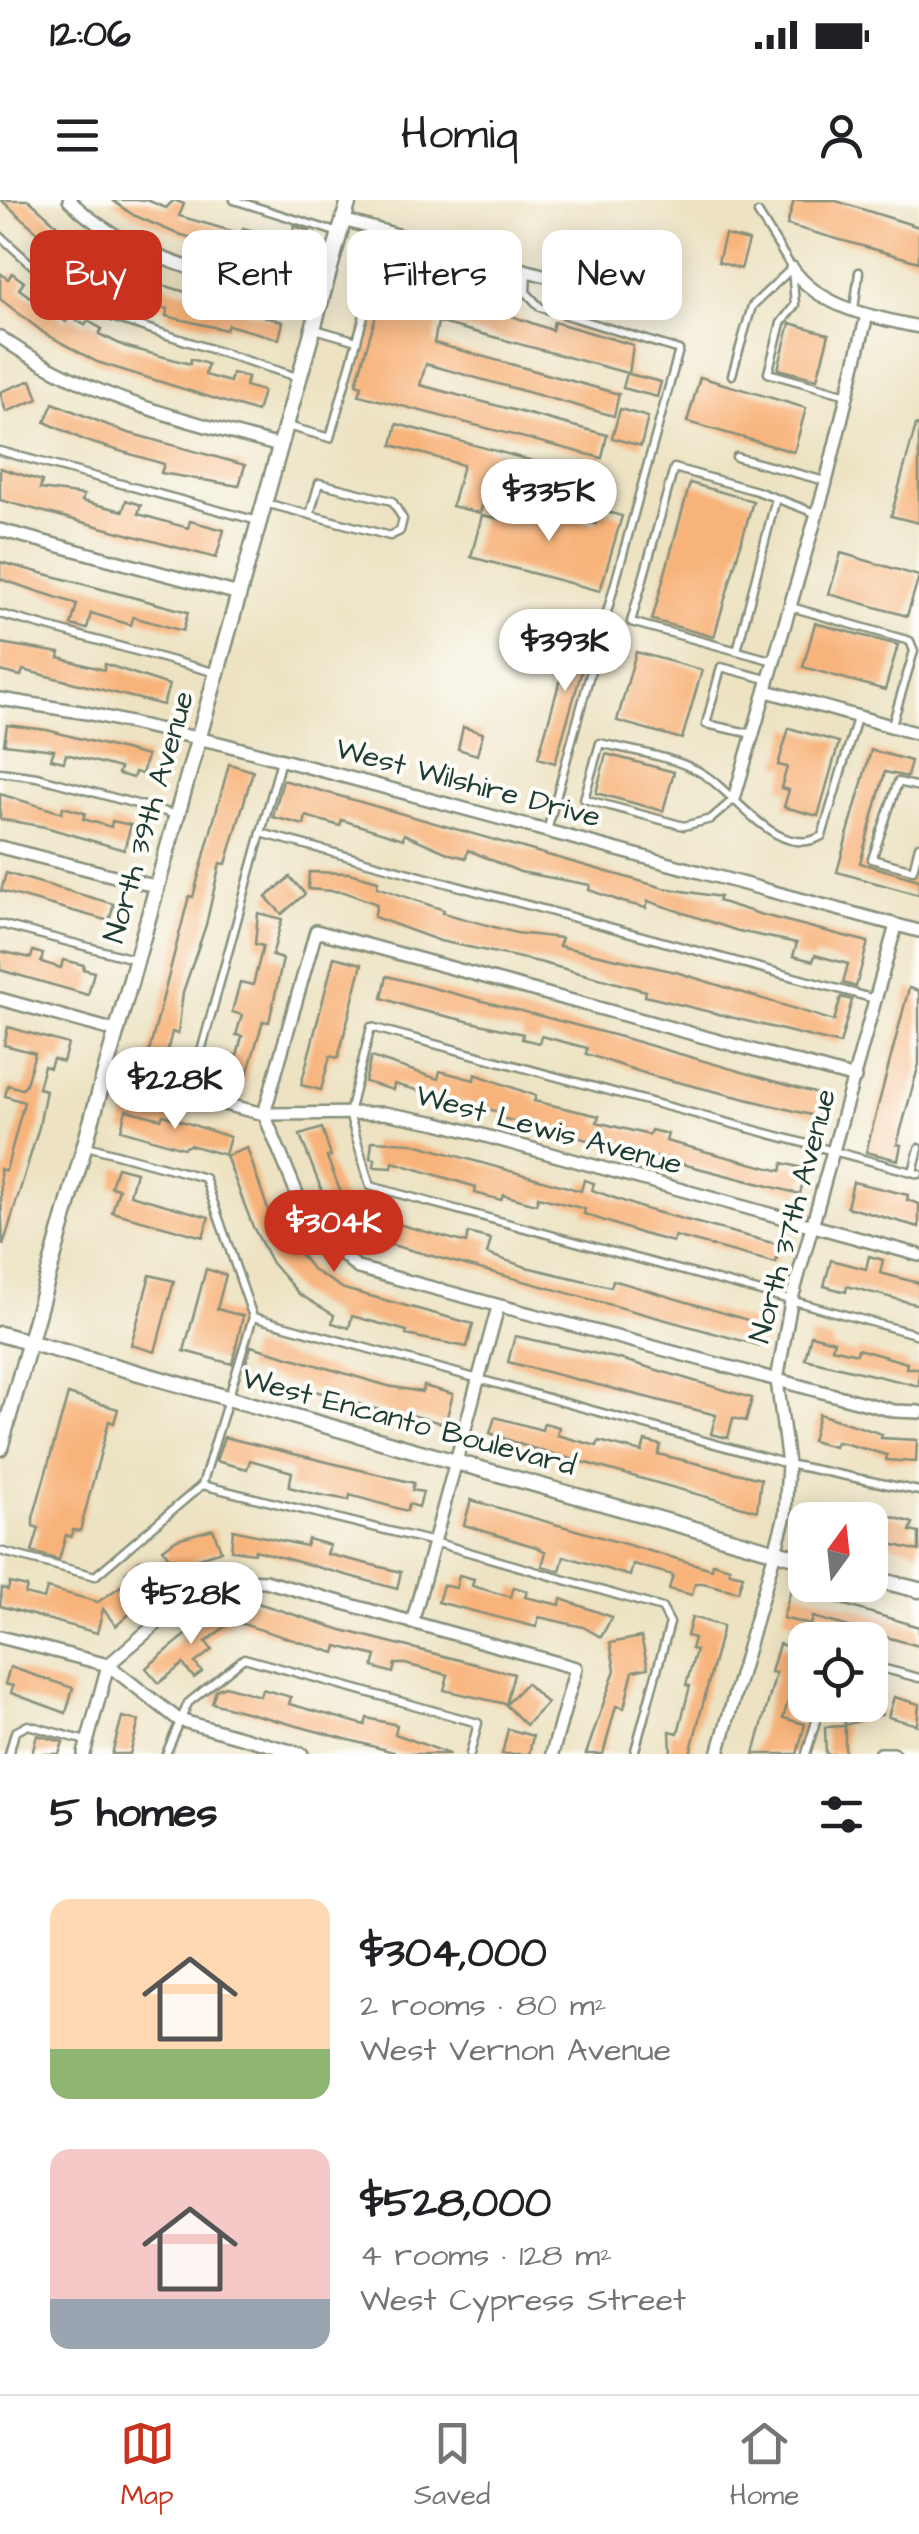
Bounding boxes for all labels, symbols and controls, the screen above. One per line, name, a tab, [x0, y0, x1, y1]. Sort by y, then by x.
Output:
text: 12:06	[50, 9, 131, 61]
text: Homiq	[401, 104, 518, 166]
icon: menu	[50, 108, 105, 163]
icon: person	[814, 108, 869, 163]
chip: Buy	[30, 230, 162, 320]
chip: Rent	[182, 230, 327, 320]
chip: Filters	[347, 230, 522, 320]
chip: New	[542, 230, 682, 320]
pin: $335K	[479, 459, 619, 544]
text: $335K	[503, 469, 595, 514]
pin: $393K	[495, 609, 635, 694]
text: $393K	[521, 619, 609, 664]
street label: North 39th Avenue	[93, 686, 205, 948]
street label: West Wilshire Drive	[331, 727, 605, 839]
pin: $228K	[105, 1047, 245, 1132]
text: $228K	[128, 1057, 222, 1102]
street label: West Lewis Avenue	[411, 1074, 687, 1186]
street label: North 37th Avenue	[739, 1084, 847, 1348]
pin: $304K	[264, 1190, 404, 1275]
text: $304K	[286, 1200, 382, 1245]
street label: West Encanto Boulevard	[238, 1357, 580, 1487]
north arrow	[788, 1502, 888, 1602]
map controls	[788, 1502, 888, 1722]
pin: $528K	[121, 1562, 261, 1647]
text: $528K	[142, 1572, 240, 1617]
button: locate	[788, 1622, 888, 1722]
text: 5 homes	[50, 1785, 217, 1843]
icon: filters	[814, 1787, 869, 1842]
text: $304,000	[360, 1925, 547, 1983]
icon: home	[130, 1939, 250, 2059]
text: 2 rooms · 80 m²	[360, 1983, 607, 2028]
text: West Vernon Avenue	[360, 2028, 671, 2073]
text: $528,000	[360, 2175, 551, 2233]
icon: home	[130, 2189, 250, 2309]
text: 4 rooms · 128 m²	[360, 2233, 612, 2278]
text: West Cypress Street	[360, 2278, 686, 2323]
tab: Map	[120, 2416, 175, 2515]
tab: Saved	[414, 2416, 490, 2515]
tab: Home	[730, 2416, 799, 2515]

